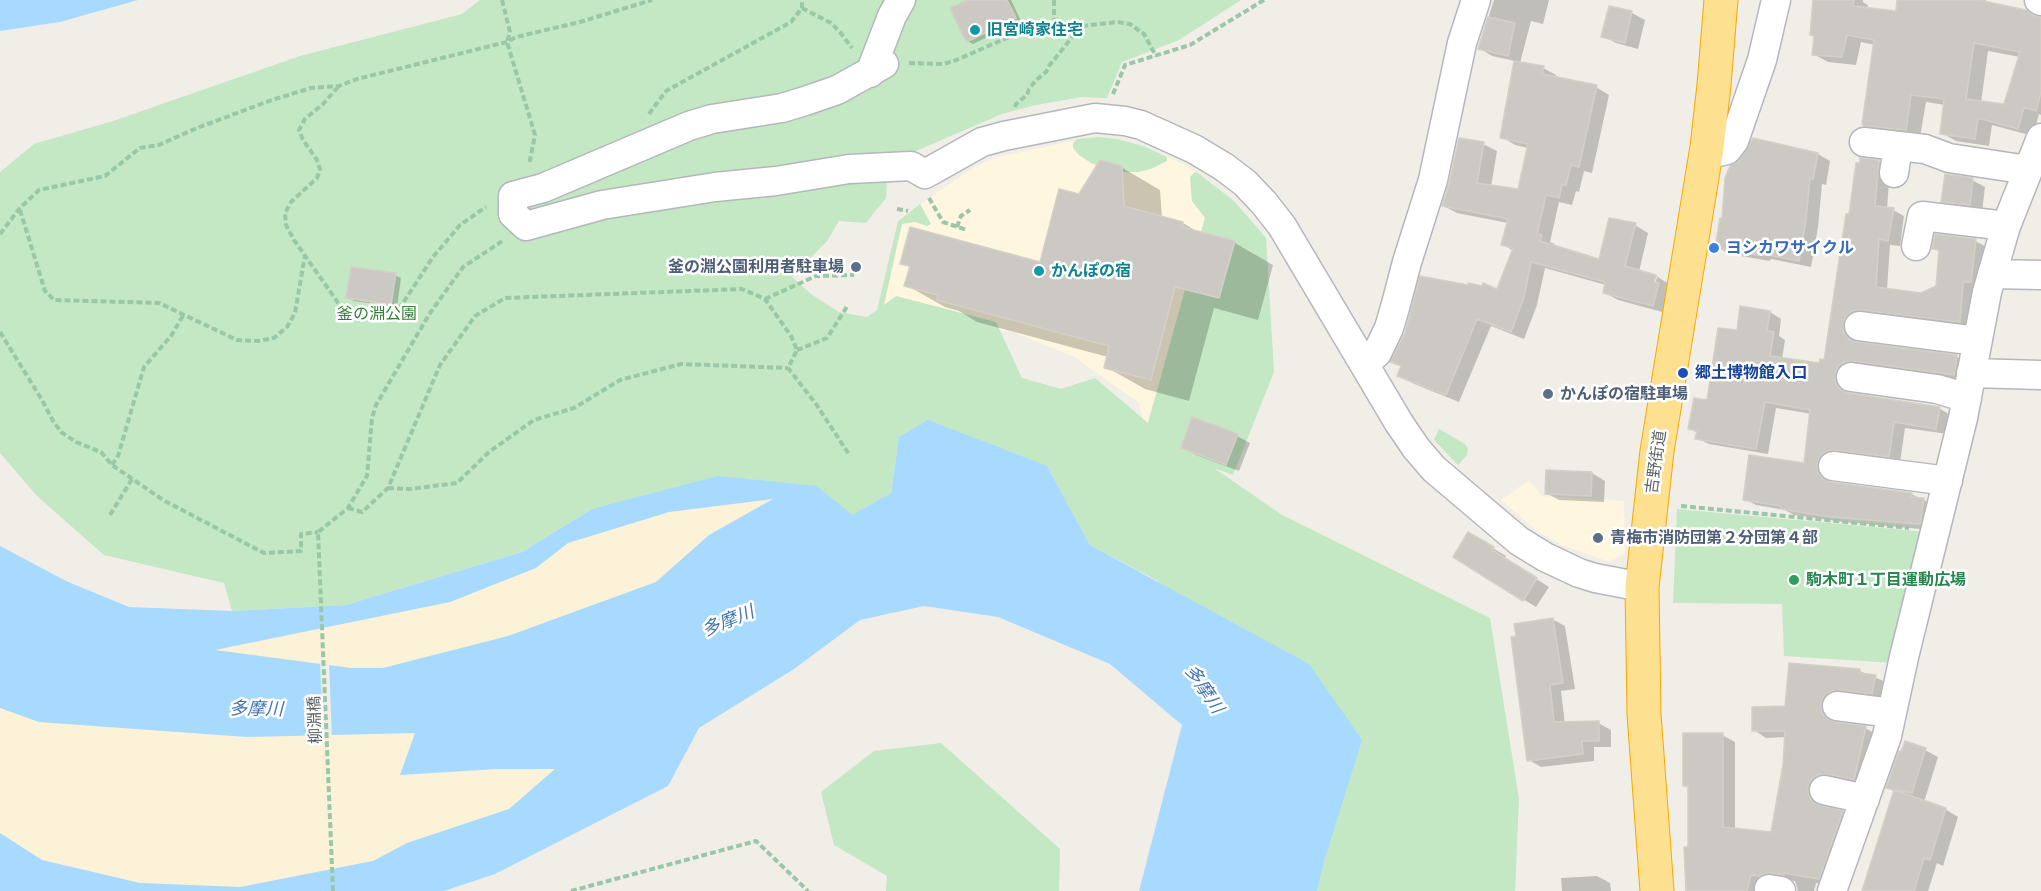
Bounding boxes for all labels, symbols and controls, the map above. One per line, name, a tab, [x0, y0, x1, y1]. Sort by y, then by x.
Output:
place label: 旧宮崎家住宅	[987, 20, 1083, 40]
marker: 旧宮崎家住宅	[968, 23, 982, 37]
place label: ヨシカワサイクル	[1726, 238, 1854, 258]
marker: ヨシカワサイクル	[1707, 241, 1721, 255]
place label: 釜の淵公園利用者駐車場	[668, 257, 844, 277]
marker: 釜の淵公園利用者駐車場	[849, 260, 863, 274]
place label: かんぽの宿	[1051, 261, 1131, 281]
marker: かんぽの宿	[1032, 264, 1046, 278]
park label: 釜の淵公園	[337, 304, 417, 324]
place label: 郷土博物館入口	[1695, 363, 1807, 383]
marker: 郷土博物館入口	[1676, 366, 1690, 380]
place label: かんぽの宿駐車場	[1560, 384, 1688, 404]
marker: かんぽの宿駐車場	[1541, 387, 1555, 401]
street label: 吉野街道	[1642, 429, 1670, 495]
place label: 青梅市消防団第２分団第４部	[1610, 528, 1818, 548]
marker: 青梅市消防団第２分団第４部	[1591, 531, 1605, 545]
place label: 駒木町１丁目運動広場	[1806, 570, 1966, 590]
marker: 駒木町１丁目運動広場	[1787, 573, 1801, 587]
water label: 多摩川	[699, 601, 757, 641]
water label: 多摩川	[1180, 661, 1228, 717]
street label: 柳淵橋	[305, 696, 325, 744]
water label: 多摩川	[229, 698, 283, 720]

